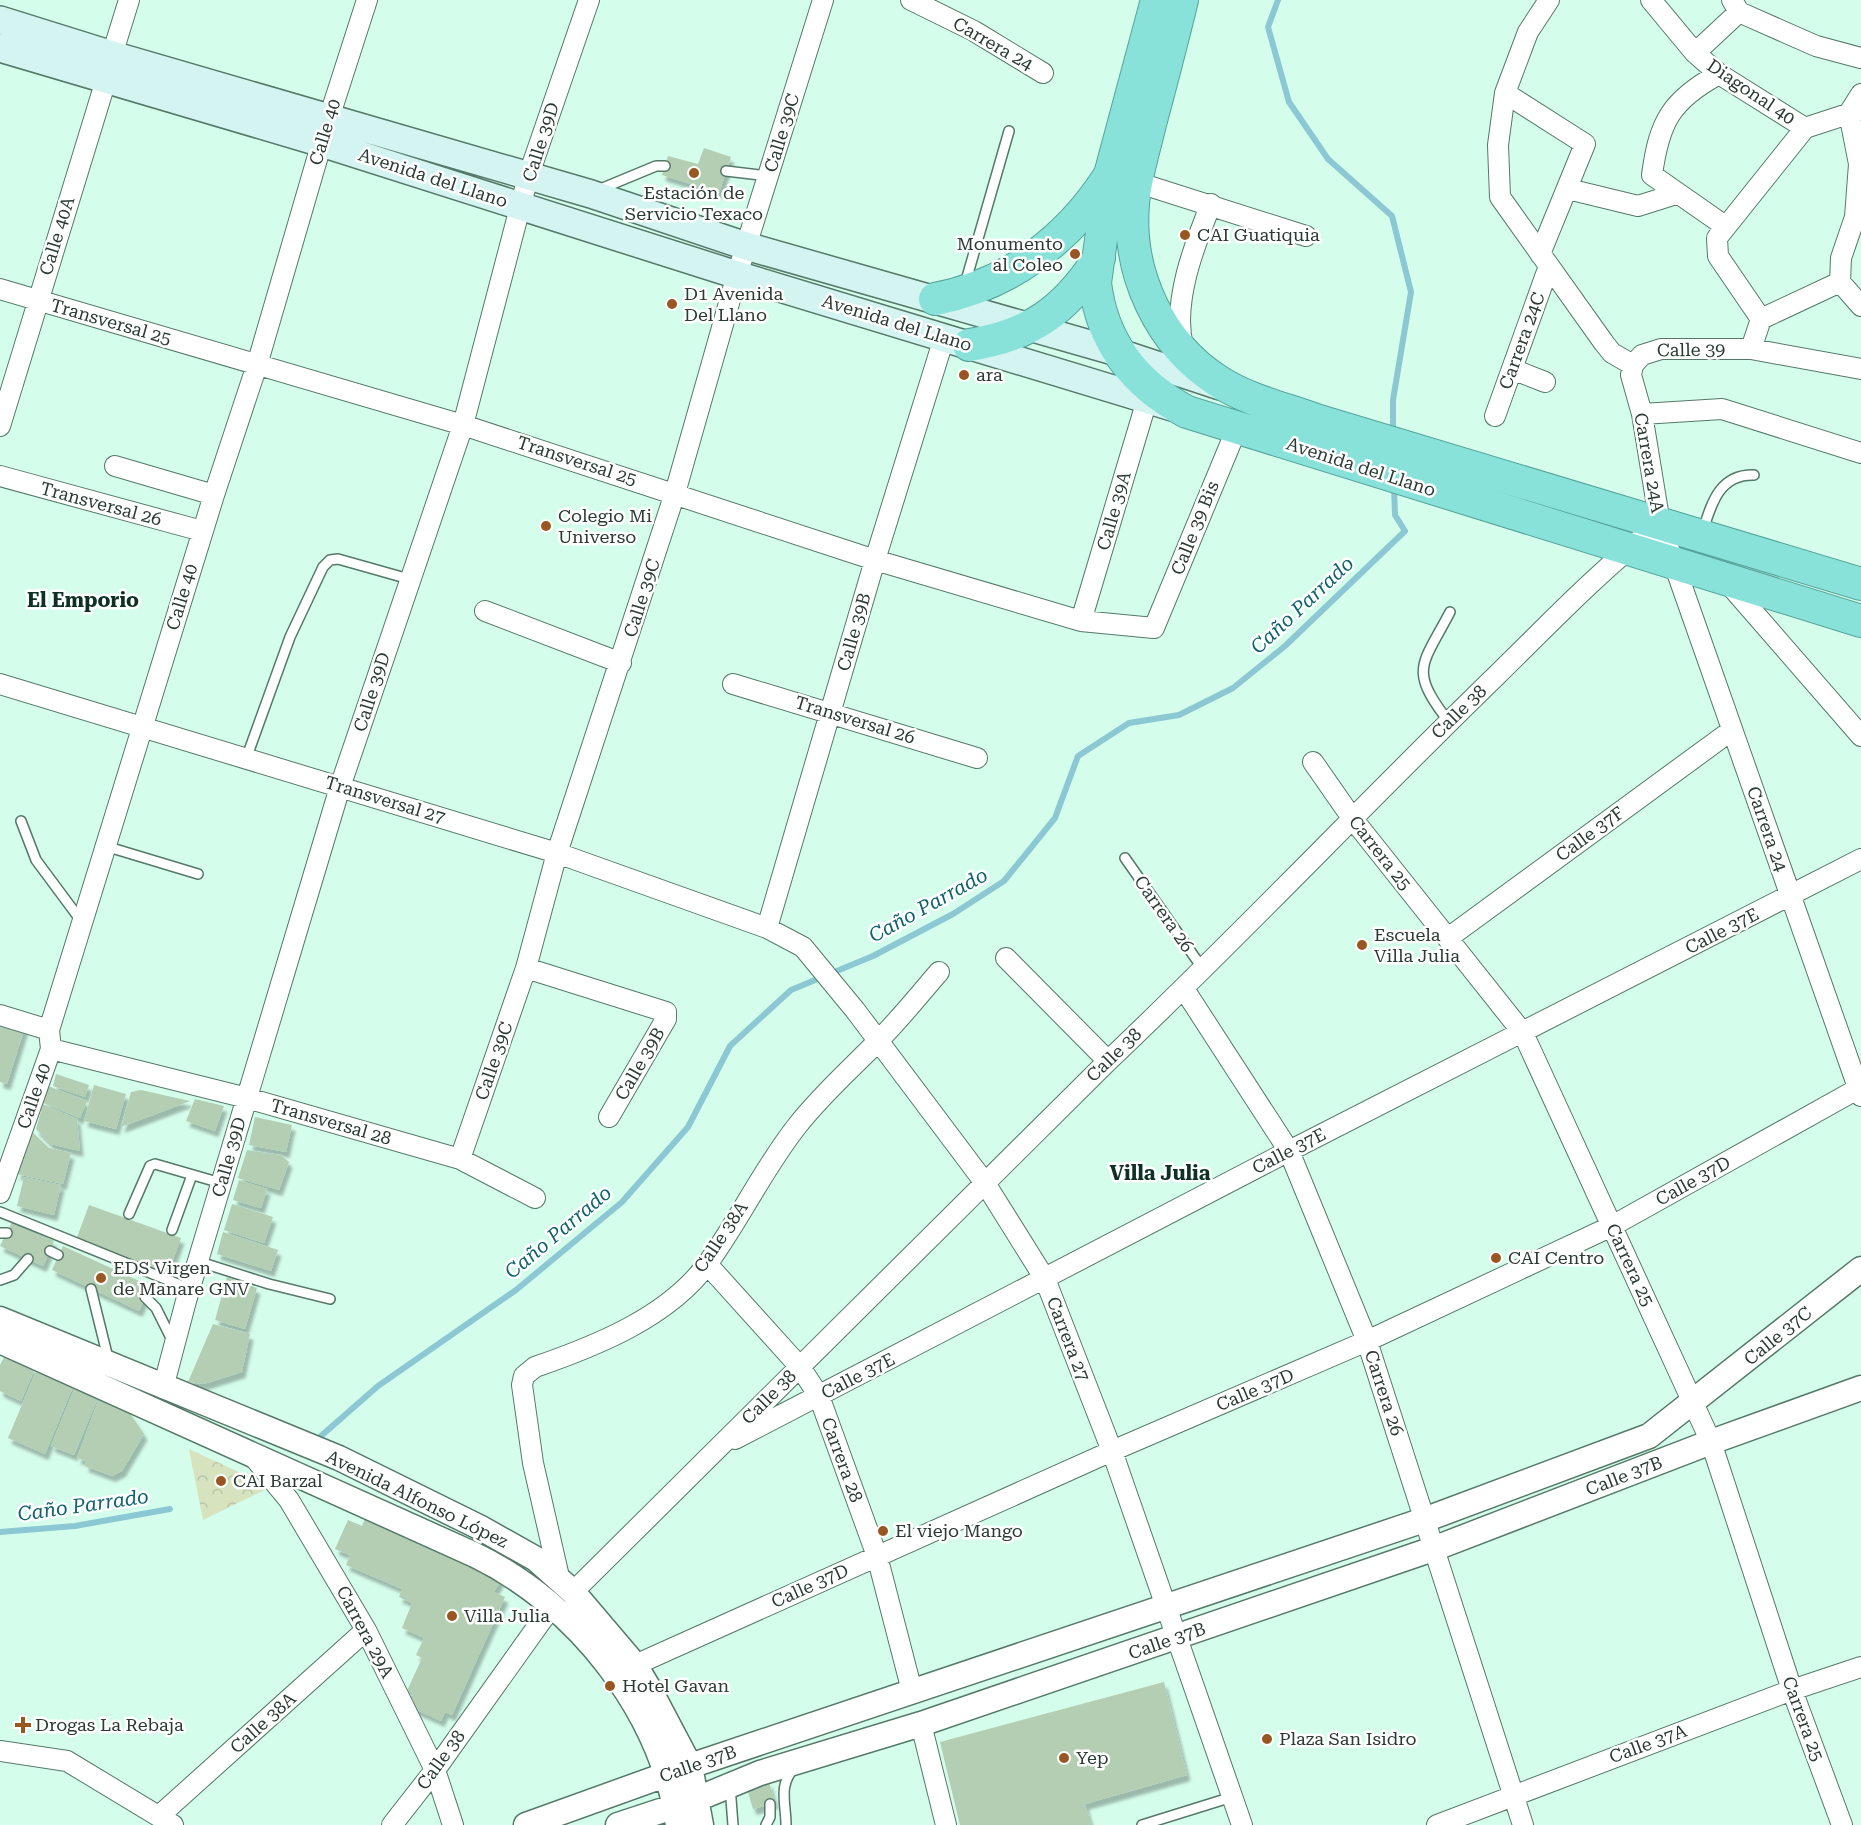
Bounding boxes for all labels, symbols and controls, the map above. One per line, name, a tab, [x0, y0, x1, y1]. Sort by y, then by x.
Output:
street label: Carrera 24	[950, 12, 1037, 75]
street label: Diagonal 40	[1703, 54, 1799, 129]
street label: Calle 39C	[760, 91, 803, 175]
street label: Calle 40	[304, 96, 345, 168]
street label: Calle 39D	[518, 99, 563, 184]
street label: Avenida del Llano	[356, 143, 510, 212]
marker: Estación de Servicio Texaco	[687, 166, 701, 180]
place label: Estación de Servicio Texaco	[625, 182, 763, 224]
street label: Calle 40A	[35, 194, 79, 278]
place label: CAI Guatiquia	[1197, 224, 1320, 245]
marker: CAI Guatiquia	[1178, 228, 1192, 242]
place label: Monumento al Coleo	[957, 233, 1063, 275]
marker: Monumento al Coleo	[1068, 247, 1082, 261]
place label: D1 Avenida Del Llano	[684, 283, 783, 325]
street label: Carrera 24C	[1494, 289, 1549, 392]
street label: Avenida del Llano	[820, 290, 975, 355]
street label: Transversal 25	[48, 294, 174, 349]
marker: D1 Avenida Del Llano	[665, 297, 679, 311]
street label: Calle 39	[1657, 338, 1725, 361]
place label: ara	[976, 364, 1003, 385]
marker: ara	[957, 368, 971, 382]
street label: Carrera 24A	[1630, 411, 1669, 515]
street label: Transversal 25	[515, 431, 640, 490]
street label: Avenida del Llano	[1284, 432, 1438, 501]
street label: Calle 39A	[1092, 469, 1135, 553]
street label: Transversal 26	[38, 477, 164, 530]
street label: Calle 39 Bis	[1166, 478, 1223, 578]
place label: Colegio Mi Universo	[558, 505, 652, 547]
marker: Colegio Mi Universo	[539, 519, 553, 533]
water label: Caño Parrado	[1246, 551, 1358, 659]
street label: Calle 39C	[619, 556, 664, 640]
street label: Calle 40	[161, 561, 202, 633]
district label: El Emporio	[27, 588, 139, 612]
street label: Calle 39B	[832, 590, 875, 673]
street label: Calle 39D	[349, 649, 394, 734]
street label: Calle 38	[1427, 680, 1491, 743]
street label: Transversal 26	[792, 691, 918, 748]
street label: Transversal 27	[322, 771, 448, 828]
street label: Carrera 24	[1743, 783, 1792, 874]
street label: Calle 37F	[1552, 802, 1628, 865]
street label: Carrera 25	[1345, 811, 1416, 894]
water label: Caño Parrado	[864, 863, 992, 947]
street label: Carrera 26	[1130, 871, 1198, 956]
street label: Calle 37E	[1681, 903, 1762, 958]
place label: Escuela Villa Julia	[1374, 924, 1460, 966]
marker: Escuela Villa Julia	[1355, 938, 1369, 952]
street label: Calle 39C	[470, 1019, 517, 1103]
street label: Calle 38	[1082, 1023, 1146, 1086]
street label: Calle 39B	[610, 1024, 669, 1104]
street label: Calle 40	[12, 1060, 55, 1132]
street label: Transversal 28	[268, 1094, 394, 1149]
street label: Calle 39D	[207, 1114, 250, 1199]
street label: Calle 37E	[1248, 1123, 1329, 1178]
street label: Calle 37D	[1652, 1151, 1734, 1210]
district label: Villa Julia	[1109, 1161, 1211, 1185]
water label: Caño Parrado	[500, 1180, 616, 1284]
street label: Calle 38A	[689, 1197, 752, 1276]
street label: Carrera 25	[1602, 1220, 1659, 1309]
place label: CAI Centro	[1508, 1247, 1604, 1268]
marker: CAI Centro	[1489, 1251, 1503, 1265]
place label: EDS Virgen de Manare GNV	[113, 1257, 250, 1299]
marker: EDS Virgen de Manare GNV	[94, 1271, 108, 1285]
street label: Carrera 27	[1043, 1294, 1094, 1384]
street label: Calle 37C	[1739, 1302, 1816, 1369]
street label: Carrera 26	[1361, 1347, 1408, 1438]
street label: Calle 37E	[817, 1348, 898, 1403]
street label: Calle 37D	[1213, 1364, 1297, 1415]
street label: Calle 38	[737, 1365, 800, 1428]
street label: Carrera 28	[817, 1414, 868, 1505]
street label: Avenida Alfonso López	[323, 1445, 512, 1552]
street label: Calle 37B	[1583, 1451, 1665, 1500]
place label: CAI Barzal	[233, 1470, 323, 1491]
marker: CAI Barzal	[214, 1474, 228, 1488]
water label: Caño Parrado	[16, 1484, 150, 1526]
place label: El viejo Mango	[895, 1520, 1023, 1541]
marker: El viejo Mango	[876, 1524, 890, 1538]
street label: Calle 37D	[768, 1559, 852, 1612]
street label: Carrera 29A	[332, 1582, 399, 1682]
place label: Villa Julia	[464, 1605, 550, 1626]
marker: Villa Julia	[445, 1609, 459, 1623]
street label: Calle 37B	[1125, 1618, 1208, 1664]
street label: Carrera 25	[1778, 1673, 1829, 1764]
place label: Hotel Gavan	[622, 1675, 730, 1696]
marker: Hotel Gavan	[603, 1679, 617, 1693]
street label: Calle 38A	[226, 1687, 300, 1758]
place label: Drogas La Rebaja	[35, 1714, 184, 1735]
marker: Drogas La Rebaja	[16, 1718, 30, 1732]
street label: Calle 37A	[1606, 1720, 1690, 1767]
street label: Calle 38	[412, 1726, 469, 1794]
place label: Plaza San Isidro	[1279, 1728, 1417, 1749]
marker: Plaza San Isidro	[1260, 1732, 1274, 1746]
street label: Calle 37B	[656, 1741, 739, 1787]
place label: Yep	[1076, 1747, 1109, 1768]
marker: Yep	[1057, 1751, 1071, 1765]

